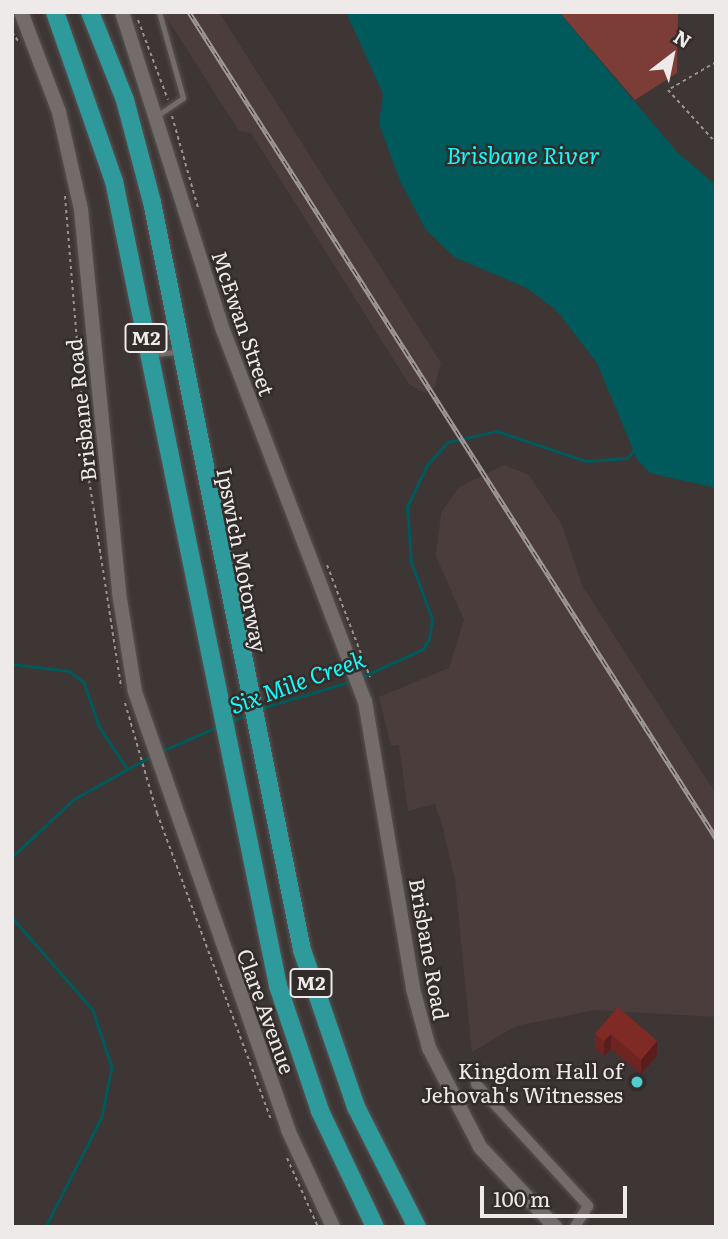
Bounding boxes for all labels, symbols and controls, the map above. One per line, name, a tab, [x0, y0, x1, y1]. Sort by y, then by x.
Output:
north arrow	[637, 21, 707, 91]
text: N	[669, 22, 697, 54]
water label: Brisbane River	[446, 140, 600, 168]
street label: McEwan Street	[207, 247, 281, 399]
road number: M2	[123, 322, 169, 354]
street label: Brisbane Road	[60, 337, 100, 483]
street label: Ipswich Motorway	[213, 466, 273, 654]
water label: Six Mile Creek	[225, 644, 369, 718]
street label: Brisbane Road	[405, 876, 455, 1022]
street label: Clare Avenue	[233, 945, 301, 1077]
road number: M2	[288, 967, 334, 998]
place label: Kingdom Hall of Jehovah's Witnesses	[421, 1057, 623, 1107]
marker: Kingdom Hall of Jehovah's Witnesses	[629, 1074, 645, 1090]
scale bar	[483, 1172, 630, 1216]
text: 100 m	[493, 1182, 550, 1213]

